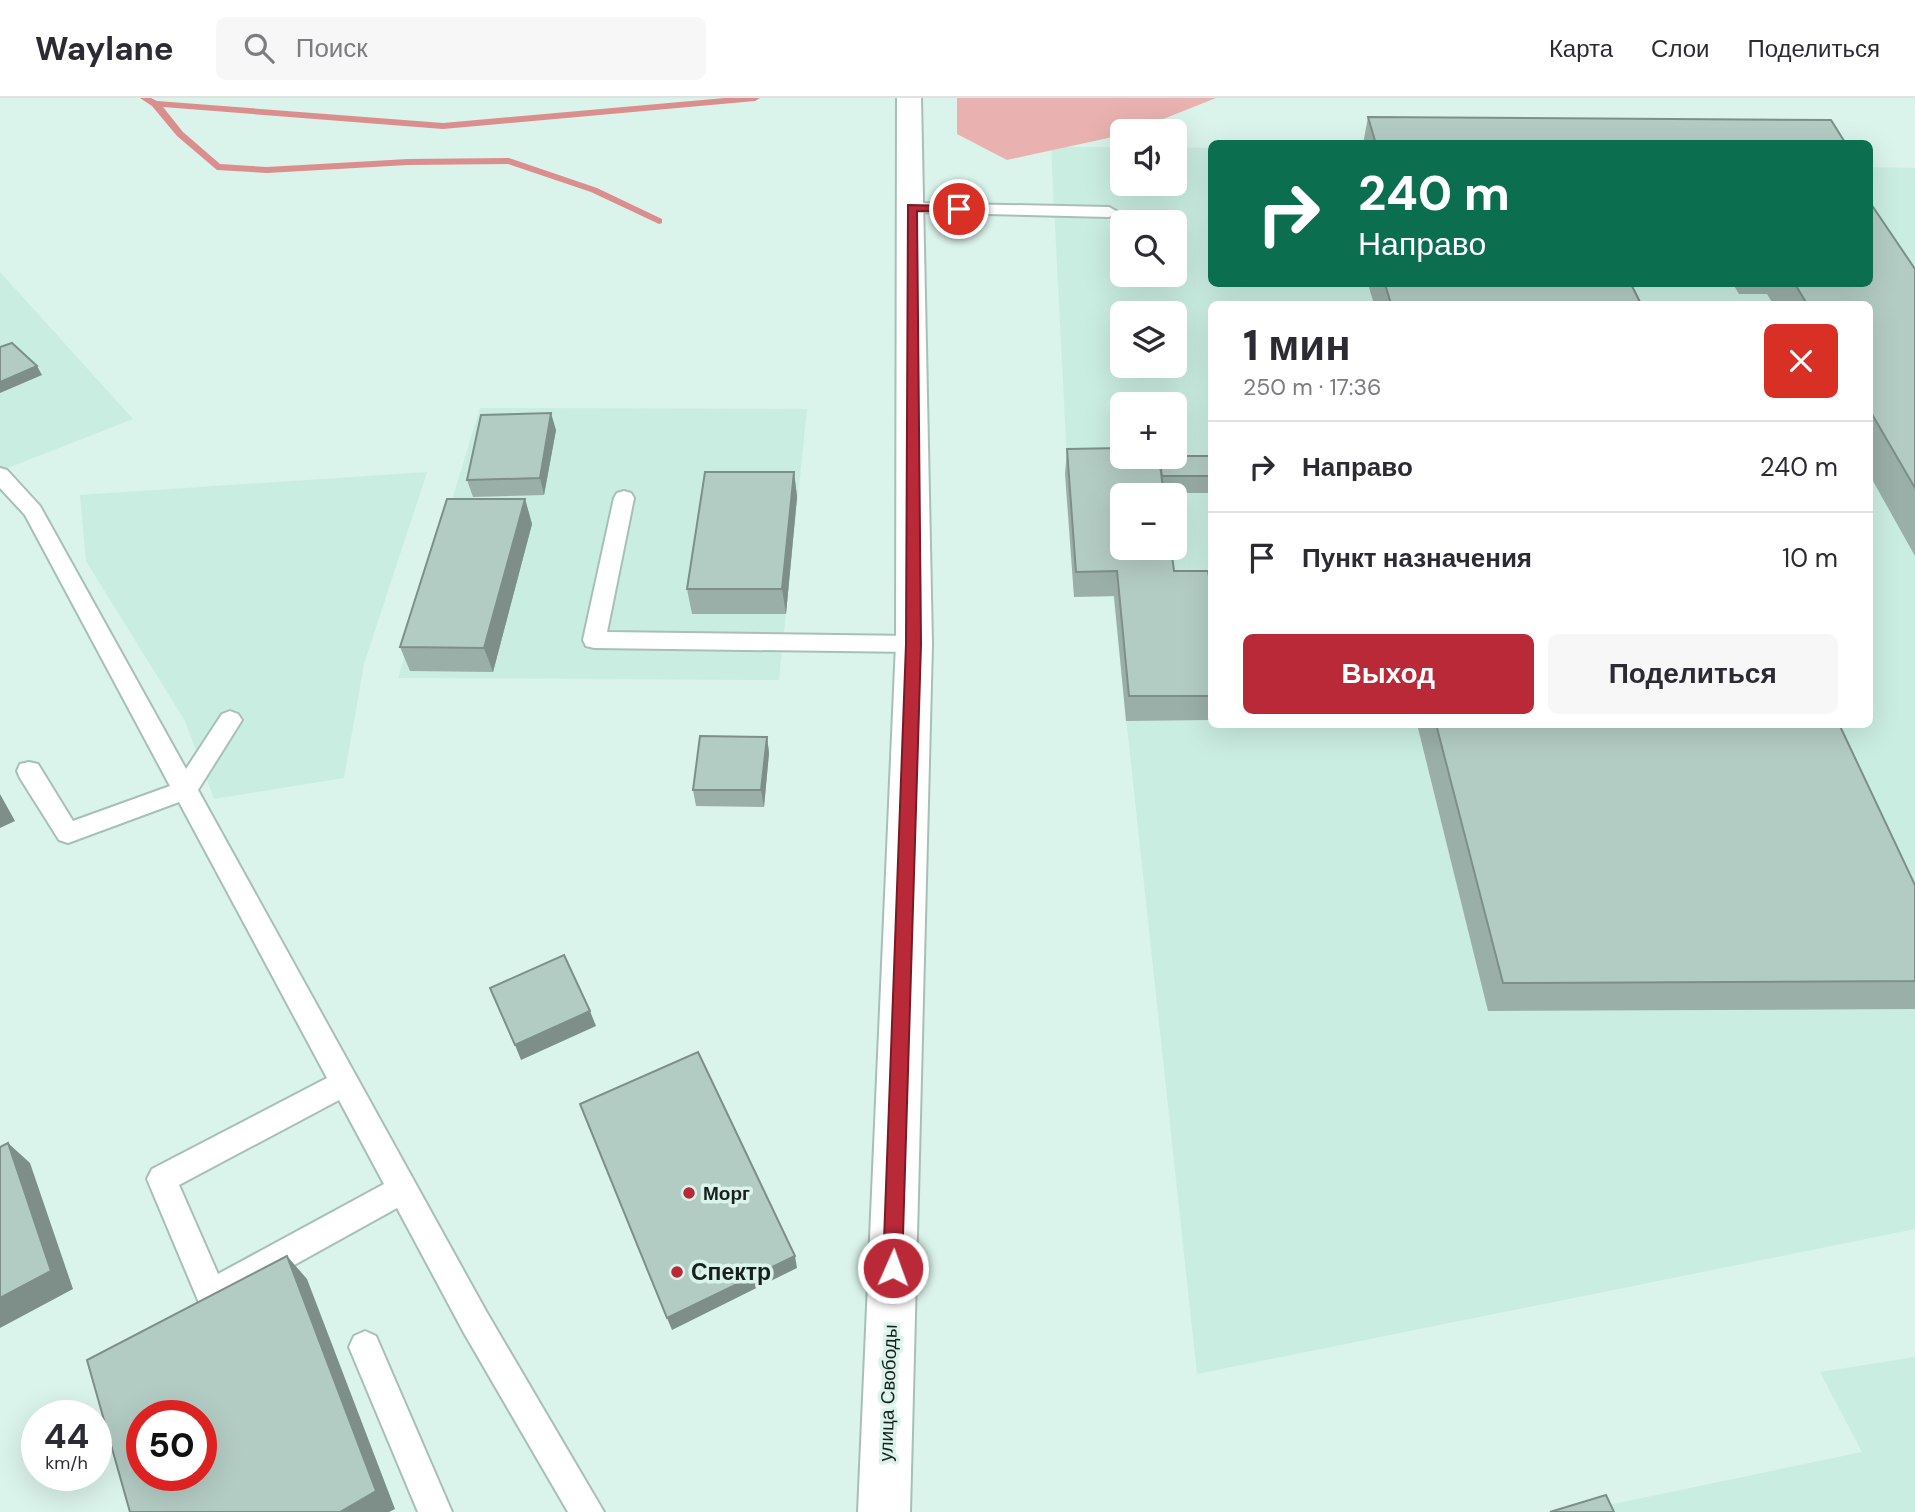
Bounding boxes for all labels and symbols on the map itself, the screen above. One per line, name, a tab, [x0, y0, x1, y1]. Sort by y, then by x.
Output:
pin	[929, 179, 989, 239]
place label: Морг	[703, 1181, 750, 1206]
marker: Морг	[681, 1185, 697, 1201]
position arrow	[856, 1231, 930, 1305]
place label: Спектр	[691, 1257, 771, 1287]
marker: Спектр	[669, 1264, 685, 1280]
street label: улица Свободы	[873, 1324, 903, 1462]
speed limit sign: 50	[126, 1400, 217, 1491]

